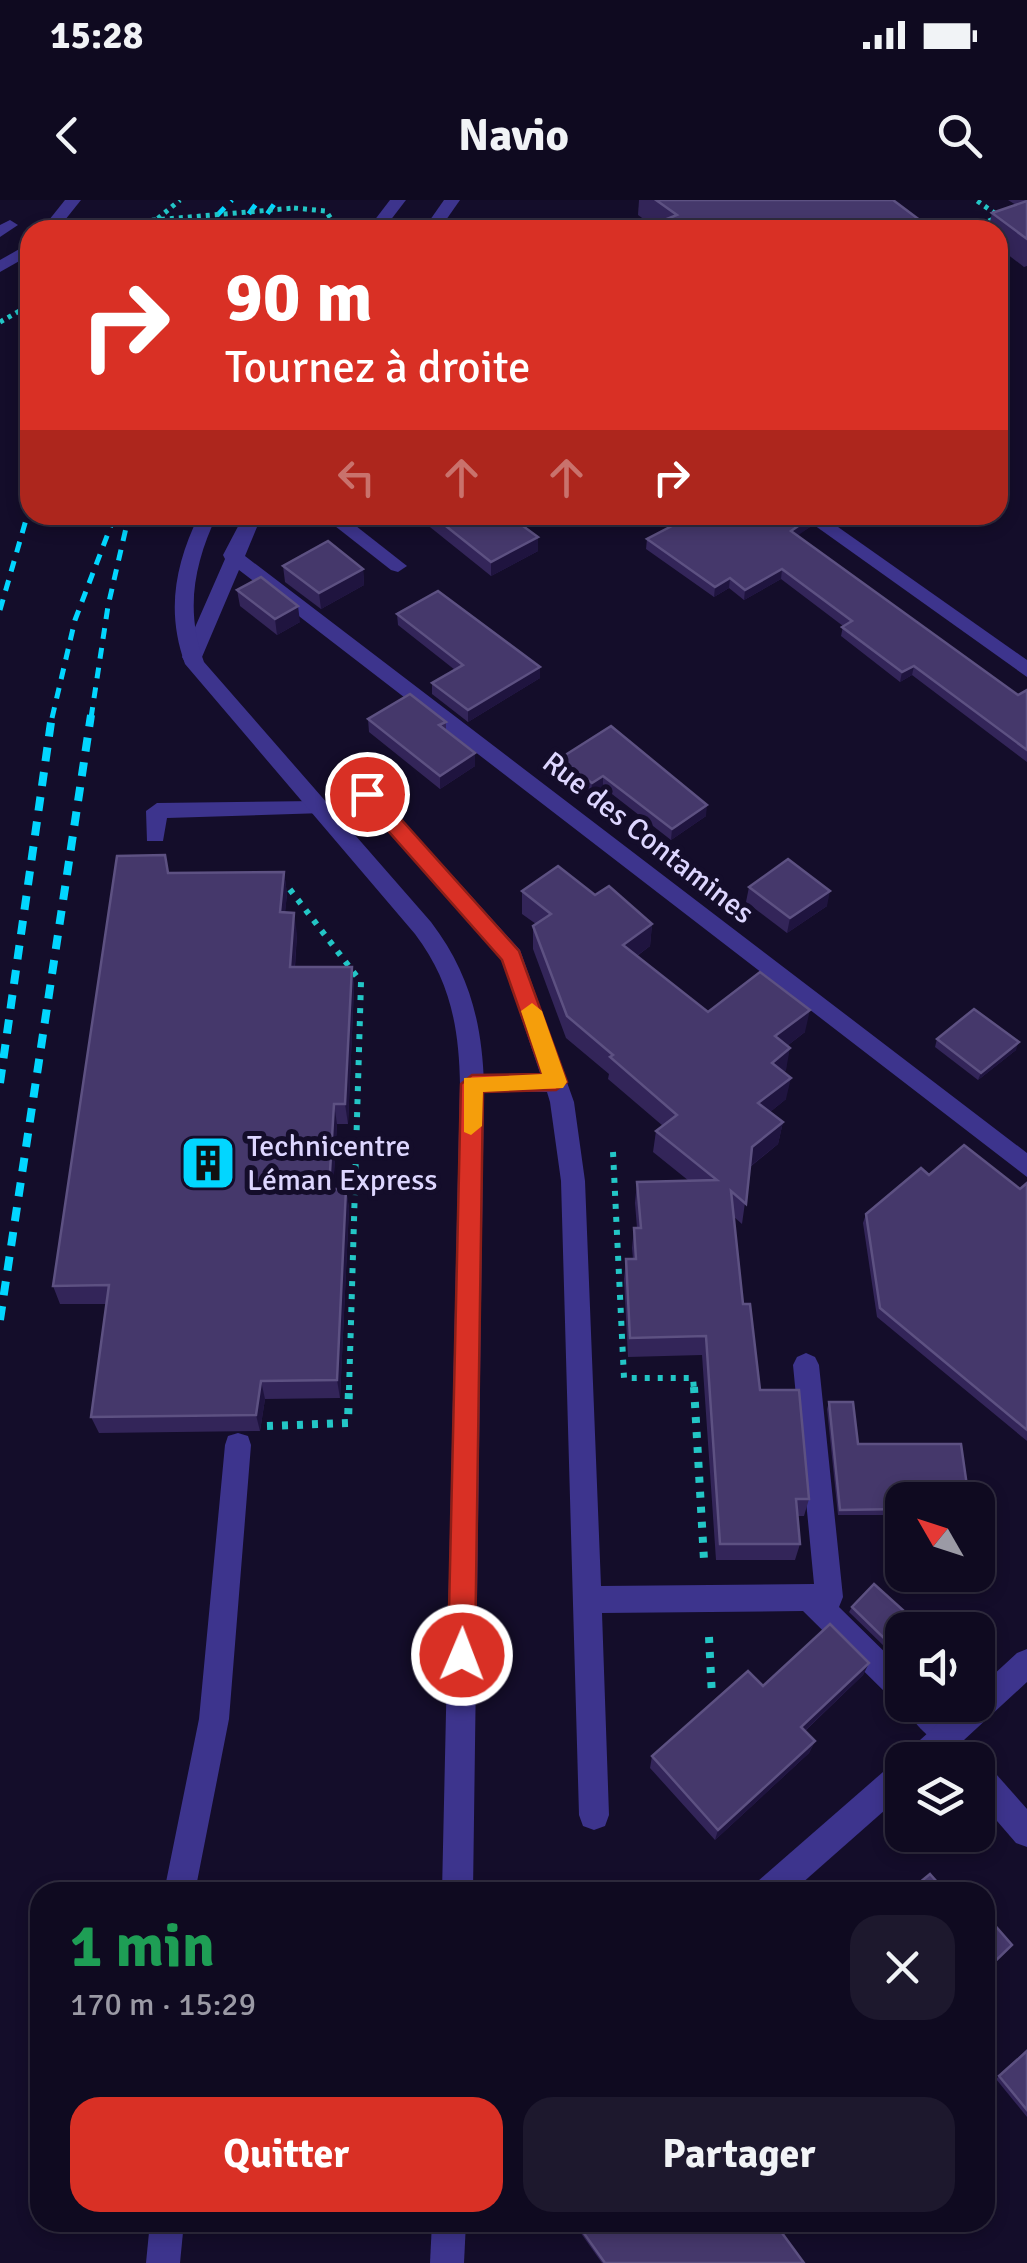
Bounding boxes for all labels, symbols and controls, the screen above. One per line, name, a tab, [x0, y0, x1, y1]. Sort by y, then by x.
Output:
text: 15:28	[50, 12, 143, 59]
icon: back	[40, 108, 95, 163]
text: Navio	[458, 108, 569, 163]
icon: search	[932, 108, 987, 163]
text: 90 m	[225, 254, 373, 340]
icon: right	[60, 260, 190, 390]
text: Tournez à droite	[225, 340, 531, 395]
icon: left	[329, 450, 384, 505]
icon: ahead	[434, 450, 489, 505]
icon: ahead	[539, 450, 594, 505]
icon: right	[644, 450, 699, 505]
street label: Rue des Contamines	[535, 744, 761, 932]
pin	[325, 752, 410, 837]
icon: arrive	[340, 767, 395, 822]
place label: Technicentre Léman Express	[247, 1128, 437, 1199]
building icon: Technicentre Léman Express	[178, 1133, 238, 1193]
north arrow	[885, 1482, 995, 1592]
map controls	[885, 1482, 995, 1852]
position arrow	[410, 1603, 514, 1707]
button: sound	[885, 1612, 995, 1722]
button: layers	[885, 1742, 995, 1852]
text: 1 min	[70, 1910, 215, 1984]
button: close	[850, 1915, 955, 2020]
text: 170 m · 15:29	[70, 1985, 256, 2024]
button: Quitter	[70, 2097, 503, 2212]
button: Partager	[523, 2097, 955, 2212]

